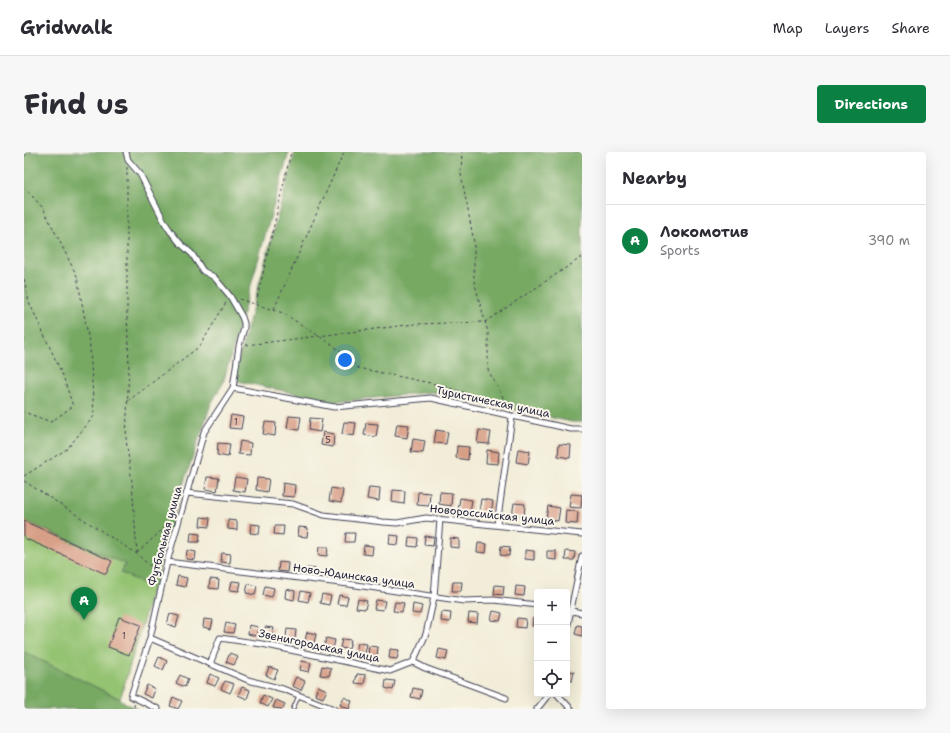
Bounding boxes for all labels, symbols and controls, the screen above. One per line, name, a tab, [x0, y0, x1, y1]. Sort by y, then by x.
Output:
text: Gridwalk	[20, 15, 113, 40]
text: Map	[773, 19, 803, 37]
text: Layers	[825, 19, 869, 37]
text: Share	[891, 19, 930, 37]
text: Find us	[24, 85, 129, 123]
button: Directions	[817, 85, 926, 123]
text: Nearby	[622, 167, 687, 189]
text: Локомотив	[660, 222, 748, 242]
text: A	[630, 232, 640, 249]
text: 390 m	[868, 232, 910, 249]
text: Sports	[660, 242, 700, 259]
your location	[335, 350, 355, 370]
street label: Туристическая улица	[435, 383, 551, 421]
house number: 1	[234, 416, 238, 428]
house number: 5	[325, 434, 331, 446]
street label: Футбольная улица	[144, 484, 186, 588]
street label: Новороссийская улица	[429, 501, 555, 529]
street label: Ново-Юдинская улица	[292, 560, 416, 592]
pin: A	[71, 587, 97, 620]
map controls	[534, 589, 570, 697]
button: +	[534, 589, 570, 625]
button: −	[534, 625, 570, 661]
street label: Звенигородская улица	[257, 626, 381, 666]
house number: 1	[122, 630, 126, 642]
button: locate	[534, 661, 570, 697]

